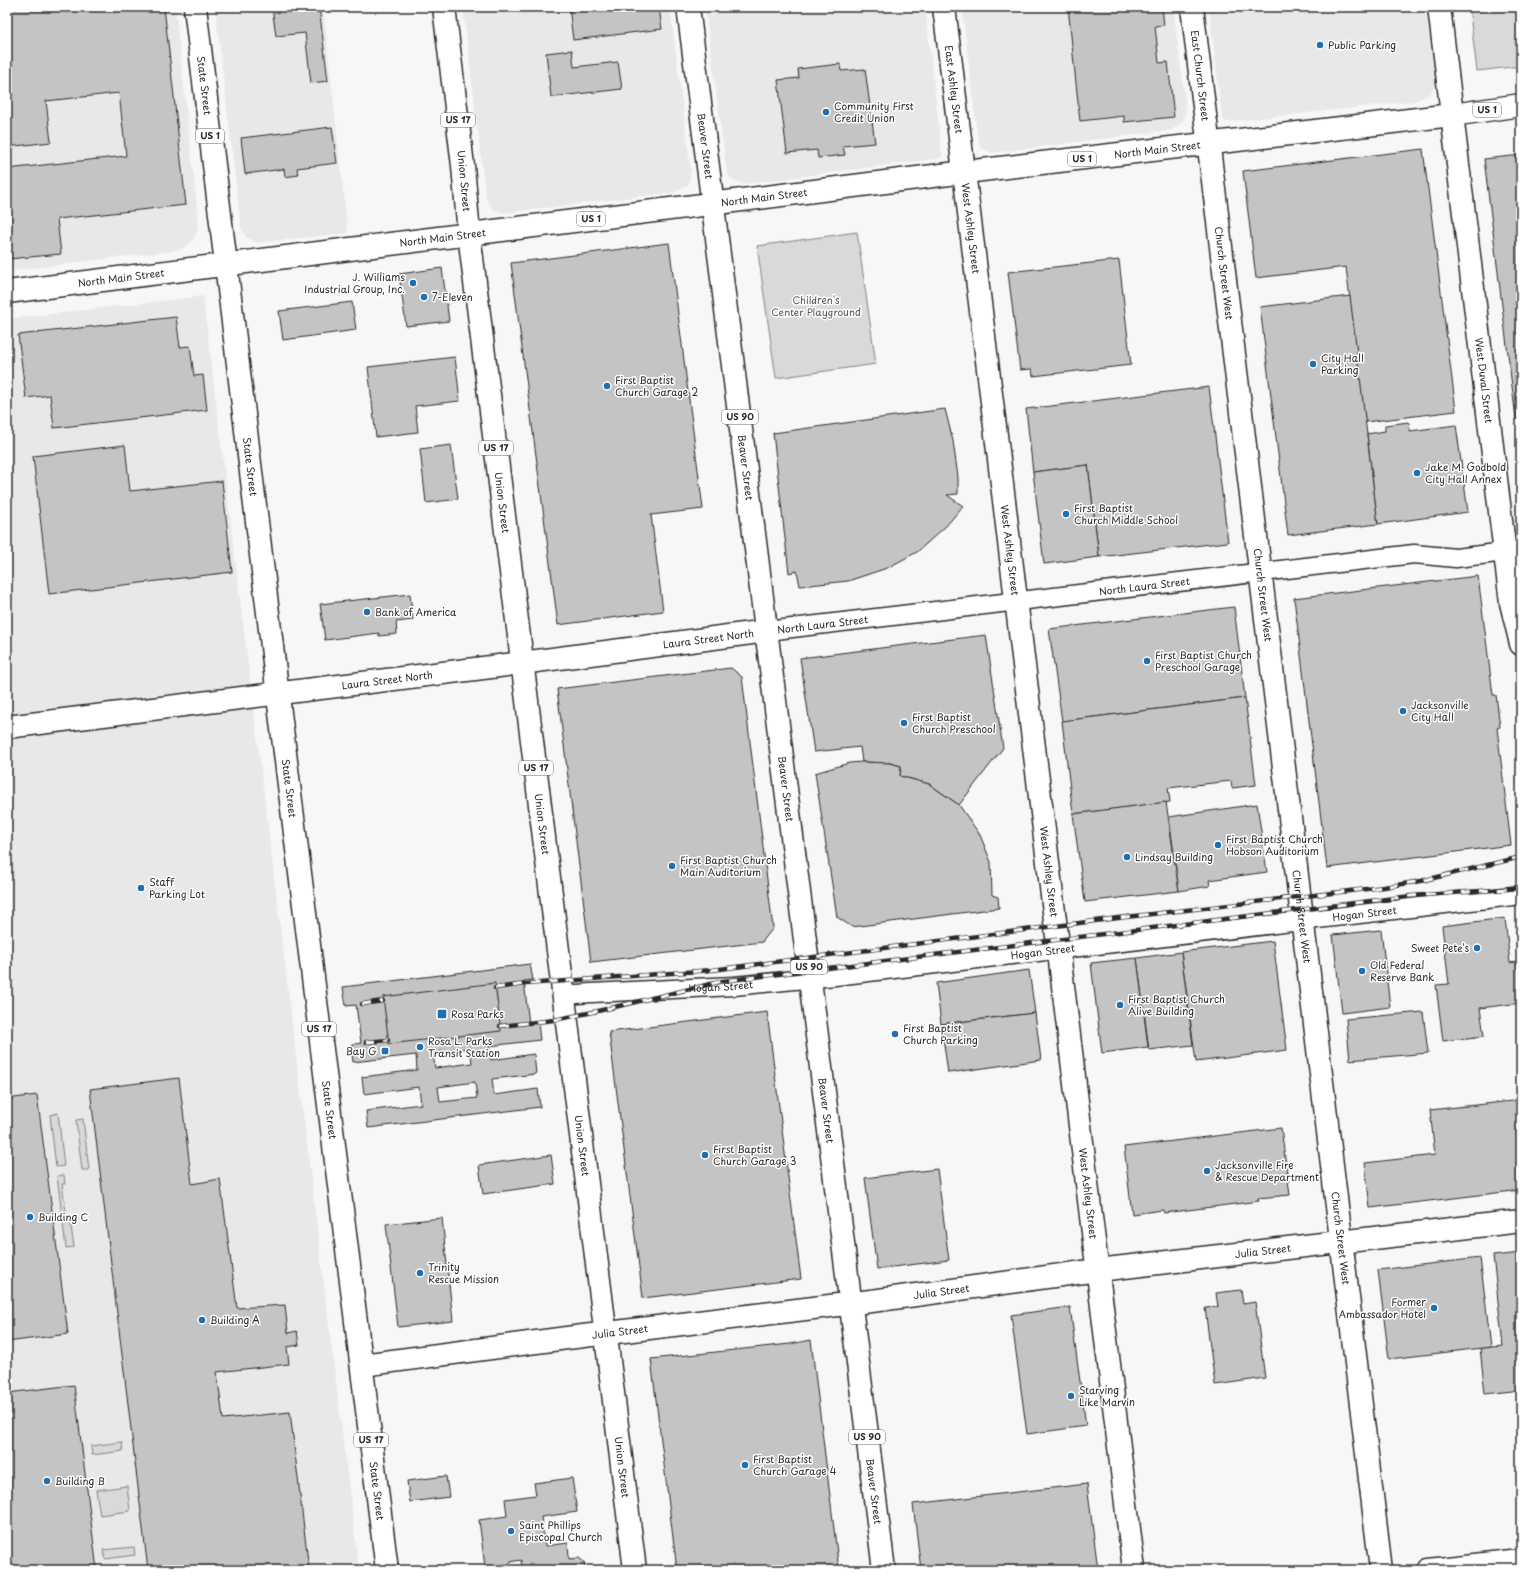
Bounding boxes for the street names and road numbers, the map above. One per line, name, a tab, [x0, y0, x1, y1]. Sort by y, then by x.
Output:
street label: East Church Street	[1188, 29, 1214, 122]
street label: East Ashley Street	[942, 44, 967, 134]
street label: State Street	[194, 55, 216, 116]
road number: US 1	[1473, 103, 1501, 117]
street label: Beaver Street	[694, 112, 717, 180]
road number: US 17	[441, 113, 475, 127]
road number: US 1	[196, 129, 224, 143]
street label: North Main Street	[1113, 136, 1201, 162]
street label: Union Street	[454, 149, 475, 212]
road number: US 1	[1068, 152, 1096, 166]
street label: West Ashley Street	[958, 182, 984, 275]
street label: North Main Street	[720, 184, 808, 210]
road number: US 1	[577, 212, 605, 226]
street label: North Main Street	[398, 224, 487, 250]
street label: Church Street West	[1212, 226, 1238, 320]
street label: North Main Street	[77, 264, 165, 290]
street label: West Duval Street	[1472, 336, 1497, 424]
road number: US 90	[722, 410, 758, 424]
street label: Beaver Street	[735, 434, 758, 501]
street label: State Street	[240, 436, 262, 497]
road number: US 17	[479, 441, 513, 455]
street label: Union Street	[492, 471, 514, 534]
street label: West Ashley Street	[998, 504, 1023, 596]
street label: Church Street West	[1250, 547, 1277, 642]
street label: North Laura Street	[1098, 573, 1191, 598]
street label: North Laura Street	[776, 611, 869, 637]
street label: Laura Street North	[662, 625, 755, 651]
street label: Laura Street North	[341, 666, 434, 692]
street label: Beaver Street	[775, 755, 798, 823]
street label: State Street	[279, 758, 301, 818]
road number: US 17	[519, 761, 553, 775]
street label: Union Street	[532, 793, 554, 855]
street label: West Ashley Street	[1037, 825, 1063, 918]
street label: Church Street West	[1289, 869, 1316, 964]
street label: Hogan Street	[1332, 902, 1397, 924]
street label: Hogan Street	[1010, 940, 1076, 962]
road number: US 90	[791, 960, 827, 974]
street label: Hogan Street	[688, 976, 754, 995]
road number: US 17	[302, 1022, 336, 1036]
street label: Beaver Street	[815, 1077, 838, 1144]
street label: State Street	[319, 1080, 341, 1140]
street label: Union Street	[572, 1114, 594, 1177]
street label: West Ashley Street	[1076, 1147, 1102, 1239]
street label: Church Street West	[1328, 1191, 1354, 1285]
street label: Julia Street	[1234, 1240, 1292, 1261]
street label: Julia Street	[912, 1280, 970, 1302]
street label: Julia Street	[591, 1320, 649, 1342]
road number: US 90	[849, 1430, 885, 1444]
road number: US 17	[354, 1433, 388, 1447]
street label: Union Street	[611, 1436, 634, 1499]
street label: Beaver Street	[863, 1458, 886, 1525]
street label: State Street	[367, 1461, 389, 1521]

